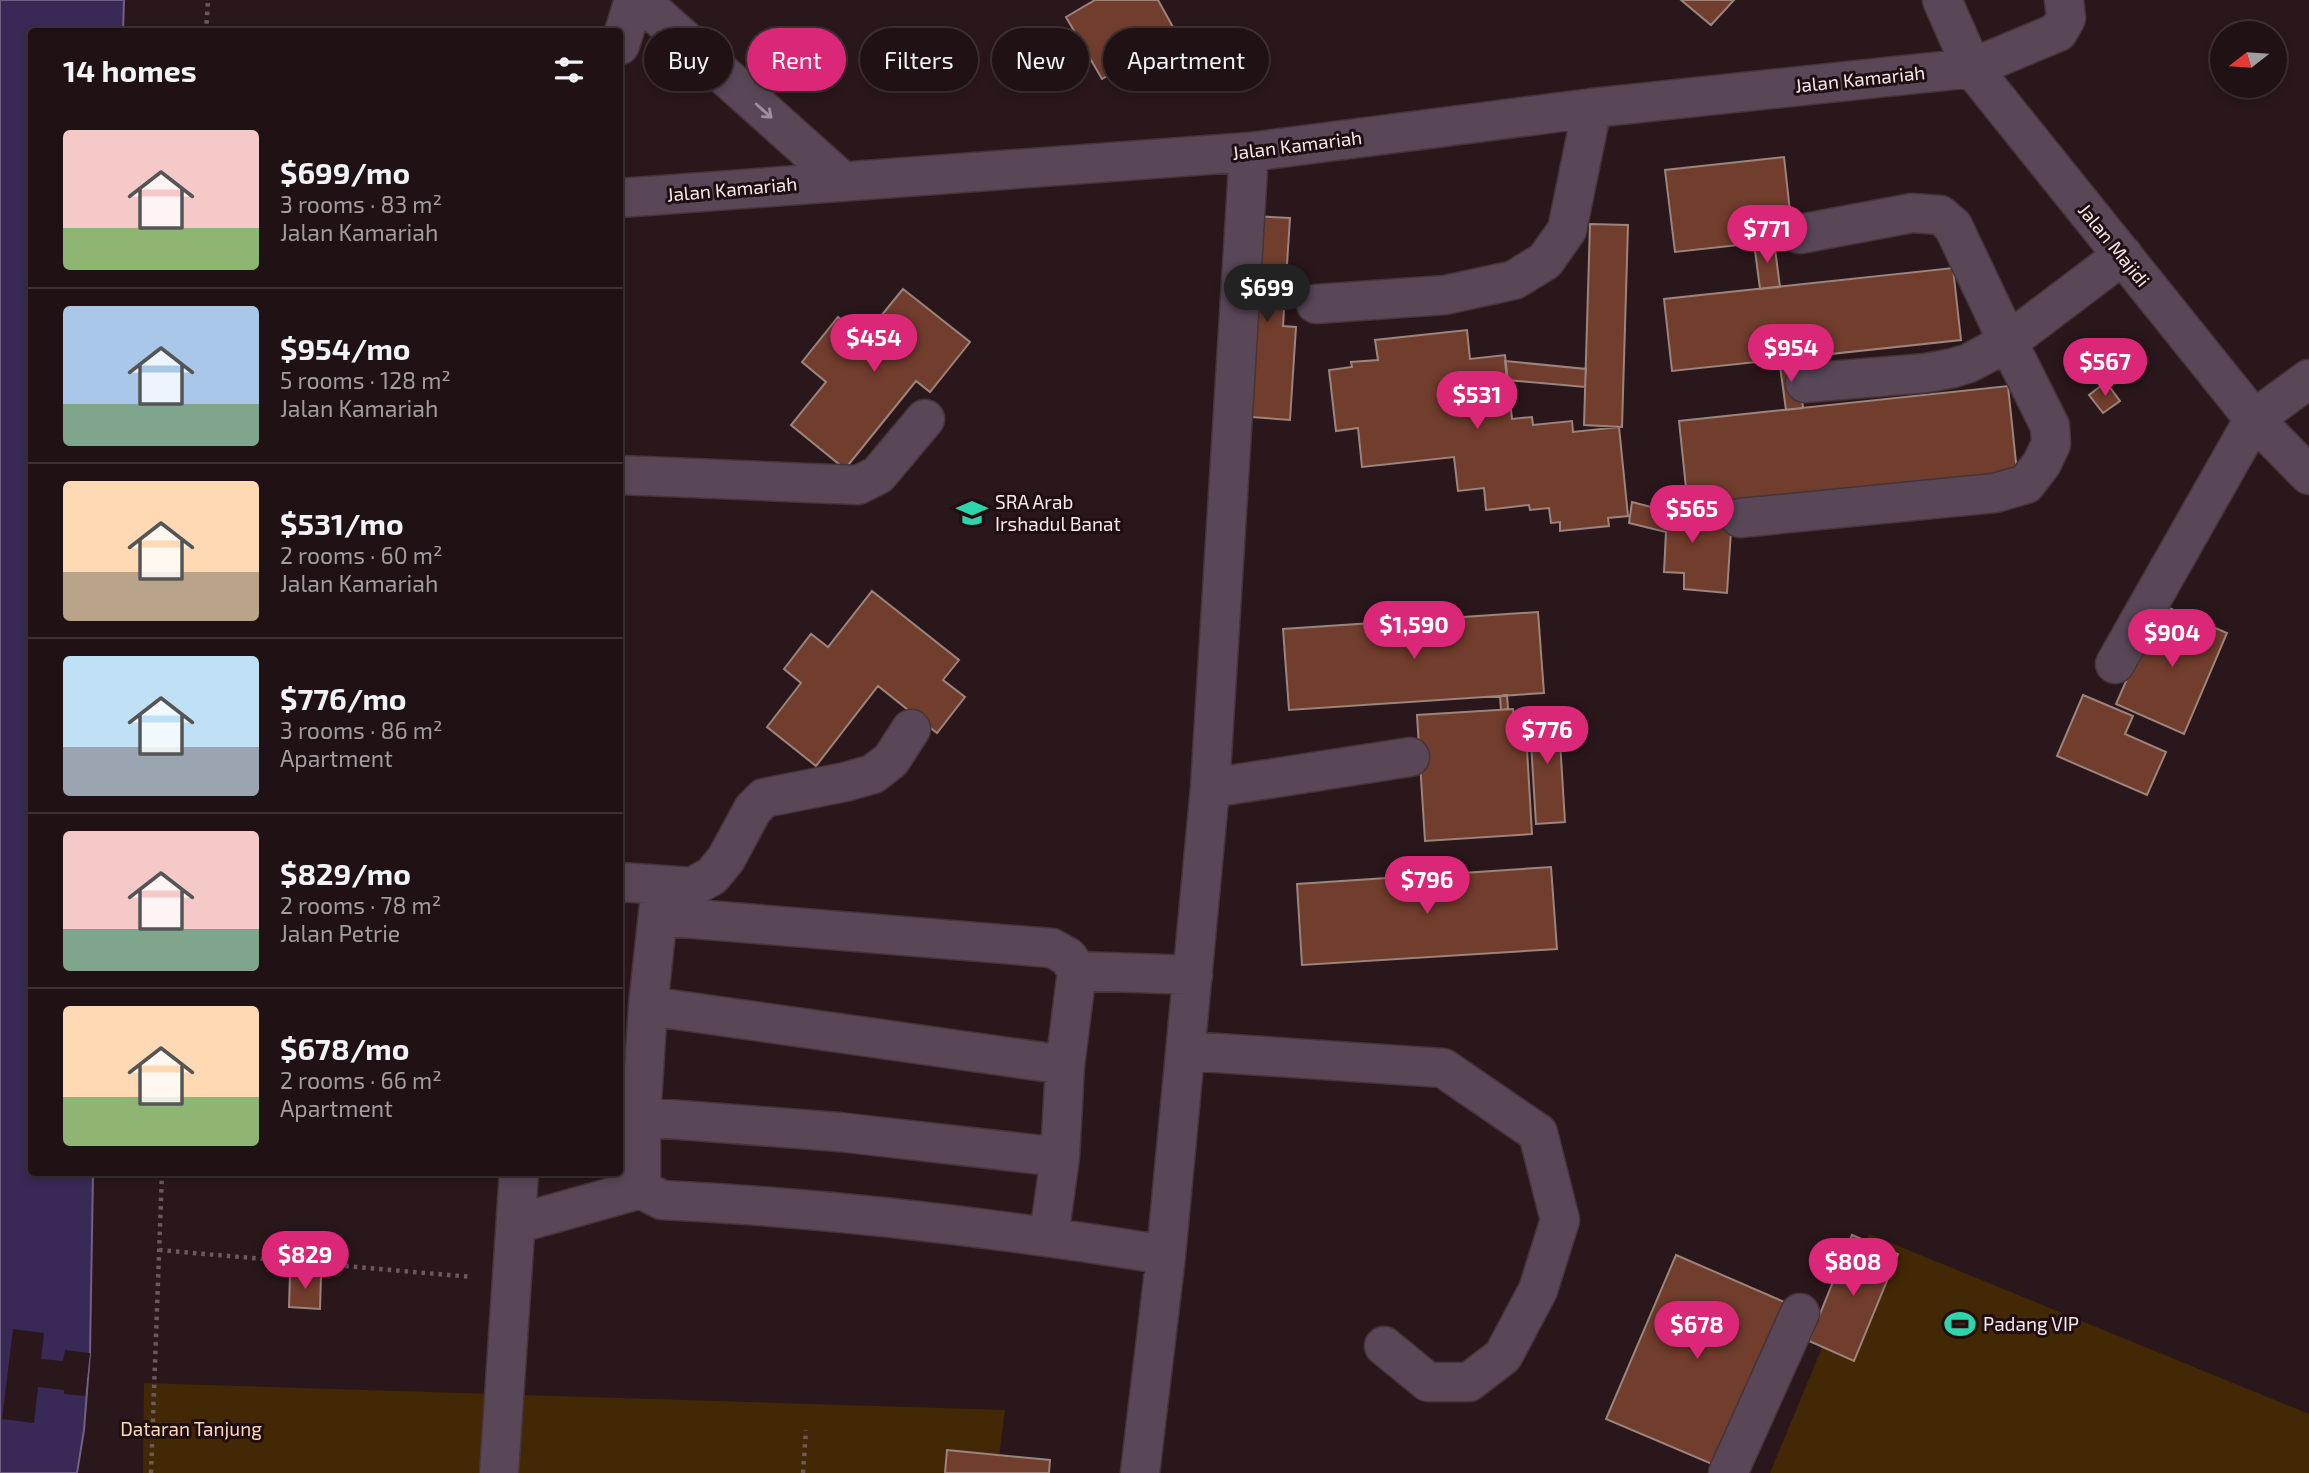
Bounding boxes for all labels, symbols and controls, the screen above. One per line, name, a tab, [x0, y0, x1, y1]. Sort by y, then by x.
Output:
north arrow	[2210, 21, 2287, 98]
map controls	[2210, 21, 2287, 98]
chip: Buy	[644, 28, 733, 91]
chip: Rent	[747, 28, 846, 91]
chip: Filters	[860, 28, 978, 91]
chip: New	[992, 28, 1089, 91]
chip: Apartment	[1103, 28, 1269, 91]
icon: filters	[550, 51, 588, 89]
text: 14 homes	[63, 52, 197, 88]
street label: Jalan Kamariah	[1794, 60, 1926, 97]
one-way arrow	[755, 103, 773, 119]
street label: Jalan Kamariah	[1231, 125, 1363, 164]
text: $699/mo	[280, 154, 410, 190]
icon: home	[119, 158, 203, 242]
street label: Jalan Kamariah	[666, 171, 798, 206]
text: 3 rooms · 83 m²	[280, 190, 442, 218]
street label: Jalan Majidi	[2074, 198, 2155, 291]
pin: $771	[1726, 205, 1808, 265]
text: $771	[1743, 214, 1791, 242]
text: Jalan Kamariah	[280, 218, 438, 246]
pin: $699	[1226, 264, 1308, 324]
text: $699	[1240, 273, 1294, 301]
pin: $454	[833, 314, 915, 374]
text: $454	[846, 323, 902, 351]
pin: $954	[1750, 324, 1832, 384]
text: $954/mo	[280, 330, 411, 366]
text: $954	[1764, 333, 1818, 361]
icon: home	[119, 334, 203, 418]
pin: $567	[2064, 338, 2146, 398]
text: $567	[2079, 347, 2131, 375]
text: 5 rooms · 128 m²	[280, 366, 451, 394]
pin: $531	[1436, 372, 1518, 431]
text: $531	[1452, 380, 1502, 408]
text: Jalan Kamariah	[280, 394, 438, 422]
pin: $565	[1651, 486, 1733, 545]
place label: SRA Arab Irshadul Banat	[995, 490, 1121, 535]
text: $565	[1666, 494, 1718, 522]
school or university icon: SRA Arab Irshadul Banat	[955, 496, 989, 530]
text: $531/mo	[280, 505, 404, 541]
icon: home	[119, 509, 203, 593]
text: 2 rooms · 60 m²	[280, 541, 442, 569]
text: Jalan Kamariah	[280, 569, 438, 597]
pin: $1,590	[1357, 602, 1471, 661]
text: $1,590	[1379, 610, 1449, 638]
pin: $904	[2131, 610, 2213, 669]
text: $904	[2144, 618, 2200, 646]
text: $776/mo	[280, 680, 407, 716]
icon: home	[119, 684, 203, 768]
pin: $776	[1506, 706, 1588, 766]
text: $776	[1521, 715, 1573, 743]
text: 3 rooms · 86 m²	[280, 716, 442, 744]
text: Apartment	[280, 744, 393, 772]
text: $829/mo	[280, 855, 411, 891]
pin: $796	[1386, 856, 1468, 916]
icon: home	[119, 859, 203, 943]
text: $796	[1401, 865, 1453, 893]
text: 2 rooms · 78 m²	[280, 891, 441, 919]
text: Jalan Petrie	[280, 919, 400, 947]
text: $678/mo	[280, 1030, 409, 1066]
icon: home	[119, 1034, 203, 1118]
text: 2 rooms · 66 m²	[280, 1066, 442, 1094]
text: Apartment	[280, 1094, 393, 1122]
pin: $829	[264, 1232, 346, 1291]
pin: $808	[1812, 1238, 1894, 1298]
text: $829	[278, 1240, 332, 1268]
text: $808	[1825, 1247, 1881, 1275]
pin: $678	[1656, 1302, 1738, 1361]
sports icon: Padang VIP	[1943, 1307, 1977, 1341]
text: $678	[1670, 1310, 1724, 1338]
place label: Padang VIP	[1983, 1312, 2079, 1335]
park label: Dataran Tanjung	[120, 1417, 262, 1440]

